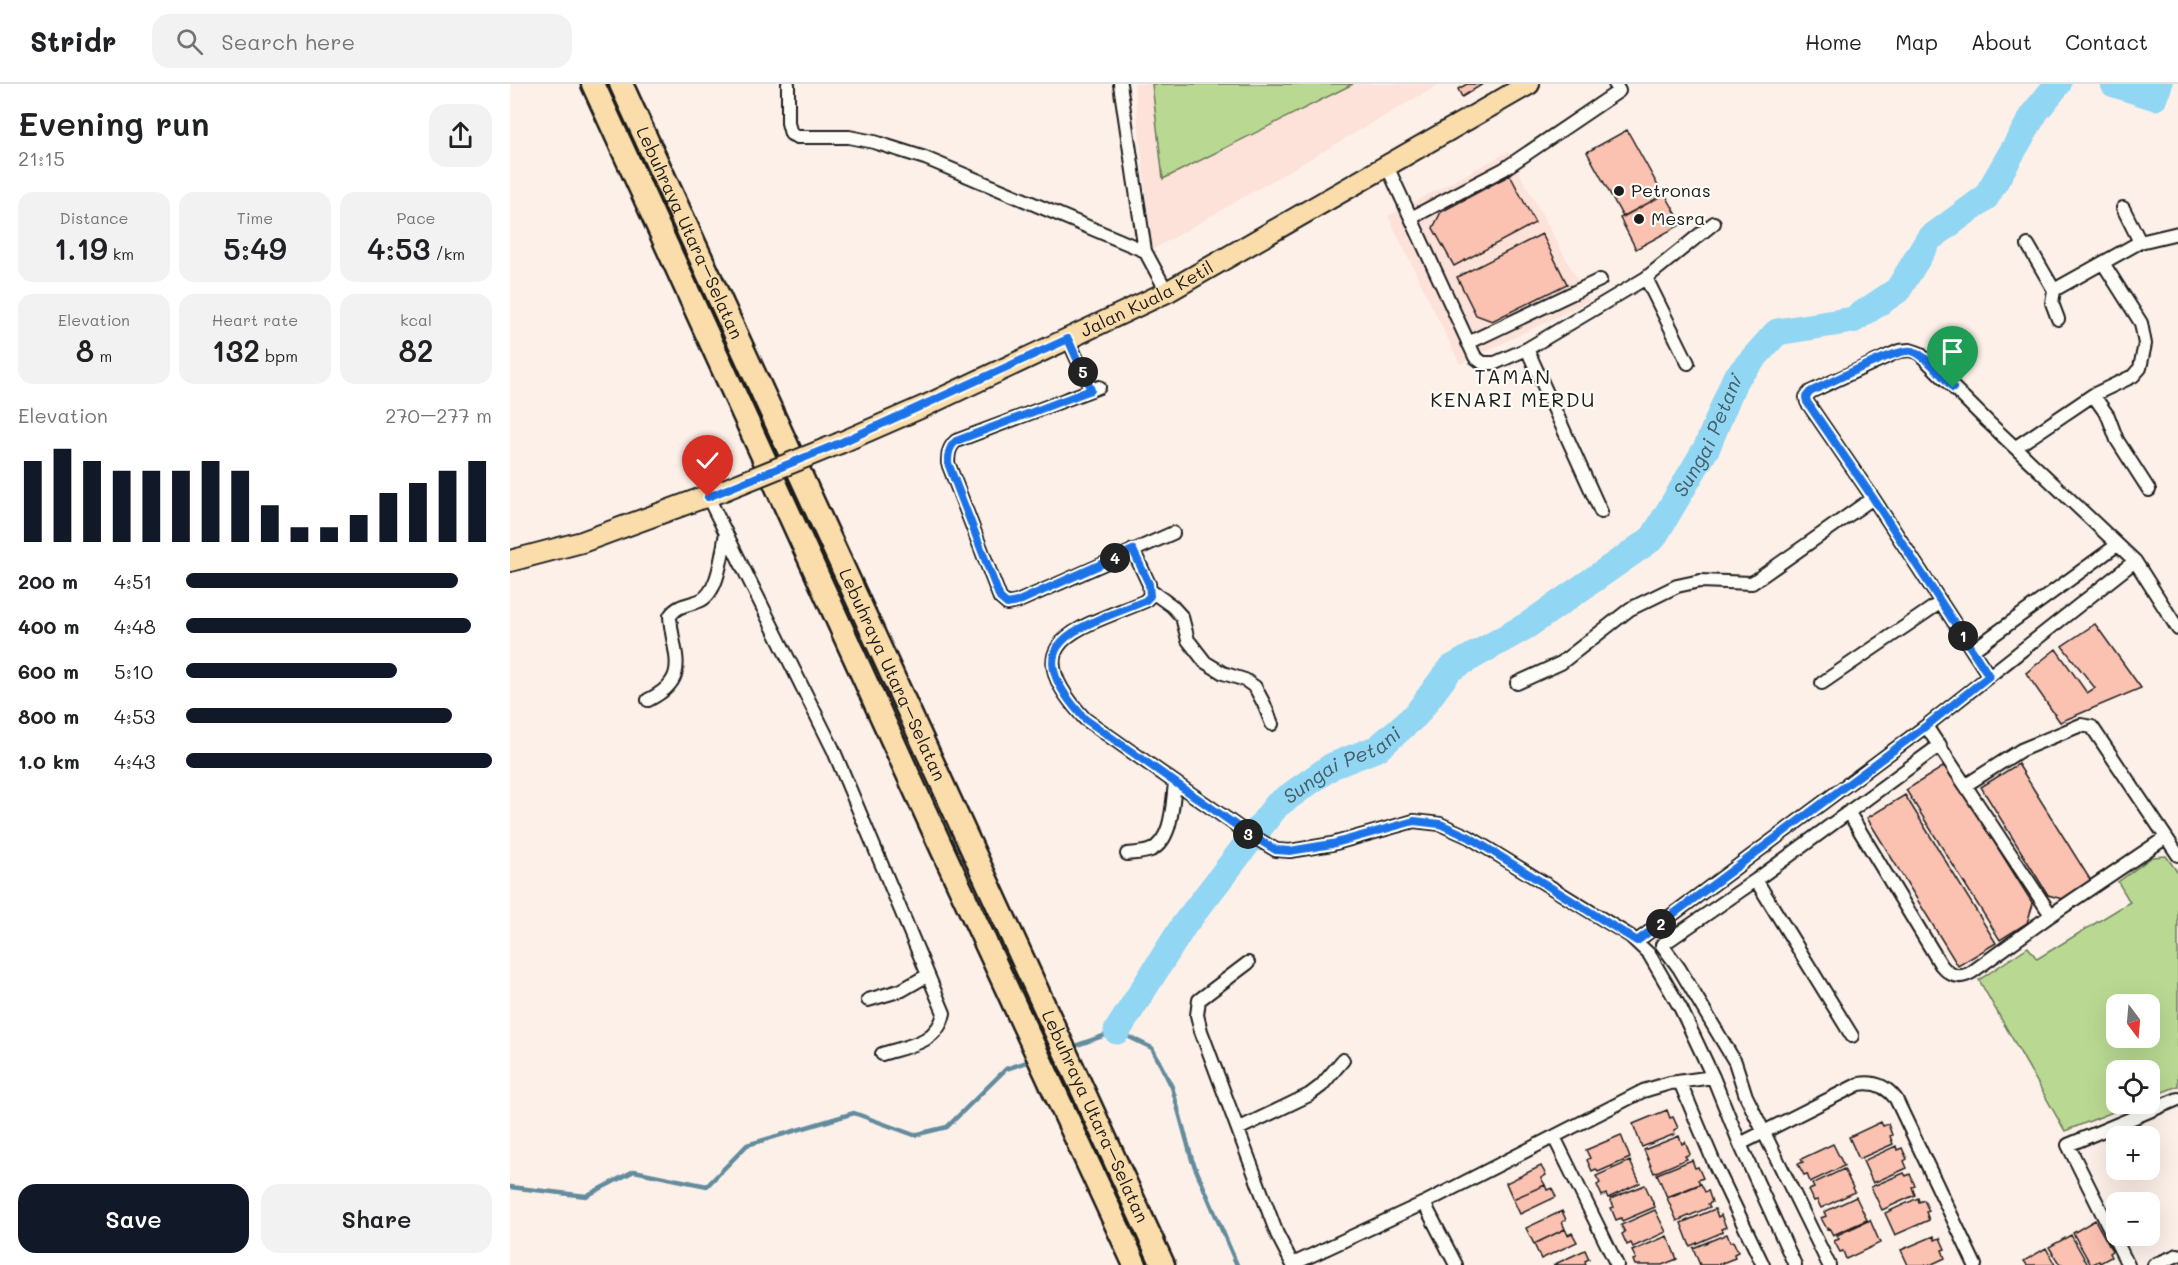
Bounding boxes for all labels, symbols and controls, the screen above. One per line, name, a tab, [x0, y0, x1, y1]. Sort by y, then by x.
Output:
search box	[152, 14, 572, 68]
text: Stridr	[30, 23, 116, 59]
icon: search	[173, 25, 206, 58]
text: Search here	[221, 27, 355, 56]
text: Home	[1805, 28, 1862, 55]
text: Map	[1895, 28, 1938, 55]
text: About	[1971, 28, 2032, 55]
text: Contact	[2065, 28, 2148, 55]
text: Evening run	[18, 101, 210, 144]
button: share	[429, 104, 492, 167]
street label: Lebuhraya Utara–Selatan	[631, 123, 749, 343]
text: 21:15	[18, 145, 65, 171]
place label: Petronas	[1631, 178, 1711, 202]
marker: Petronas	[1612, 184, 1626, 198]
place label: Mesra	[1651, 206, 1706, 230]
text: Distance	[60, 207, 128, 228]
text: Time	[237, 207, 273, 228]
text: Pace	[396, 207, 436, 228]
marker: Mesra	[1632, 212, 1646, 226]
text: 1.19	[54, 228, 108, 268]
text: 5:49	[223, 228, 287, 268]
text: 4:53	[367, 228, 430, 268]
text: km	[108, 243, 134, 264]
text: /km	[430, 243, 465, 264]
street label: Jalan Kuala Ketil	[1076, 255, 1217, 342]
text: Elevation	[58, 309, 130, 330]
text: Heart rate	[212, 309, 298, 330]
text: kcal	[400, 309, 432, 330]
pin	[1927, 326, 1978, 388]
text: 8	[76, 330, 94, 370]
text: 132	[212, 330, 260, 370]
text: 82	[398, 330, 434, 370]
icon: arrive	[1936, 335, 1969, 368]
text: m	[94, 345, 112, 366]
text: bpm	[260, 345, 298, 366]
pin: 5	[1068, 357, 1098, 387]
text: 5	[1078, 361, 1088, 382]
district label: TAMAN KENARI MERDU	[1430, 363, 1596, 412]
water label: Sungai Petani	[1667, 366, 1747, 501]
text: Elevation	[18, 402, 108, 428]
text: 270–277 m	[385, 402, 492, 428]
pin	[682, 435, 733, 497]
icon: check	[691, 444, 724, 477]
pin: 4	[1100, 543, 1130, 573]
text: 4	[1110, 547, 1120, 568]
street label: Lebuhraya Utara–Selatan	[834, 564, 952, 784]
text: 200 m	[18, 568, 78, 594]
text: 4:51	[114, 568, 153, 594]
text: 400 m	[18, 613, 79, 639]
text: 4:48	[114, 613, 156, 639]
pin: 1	[1948, 621, 1978, 651]
text: 1	[1959, 625, 1967, 646]
text: 600 m	[18, 658, 79, 684]
text: 5:10	[114, 658, 153, 684]
text: 800 m	[18, 703, 79, 729]
text: 4:53	[114, 703, 155, 729]
water label: Sungai Petani	[1277, 719, 1407, 809]
text: 1.0 km	[18, 748, 80, 774]
text: 4:43	[114, 748, 155, 774]
pin: 3	[1233, 819, 1263, 849]
text: 3	[1243, 823, 1253, 844]
pin: 2	[1646, 909, 1676, 939]
text: 2	[1657, 913, 1665, 934]
north arrow	[2106, 994, 2160, 1048]
map controls	[2106, 994, 2160, 1246]
street label: Lebuhraya Utara–Selatan	[1037, 1006, 1155, 1226]
button: locate	[2106, 1060, 2160, 1114]
button: +	[2106, 1126, 2160, 1180]
button: Save	[18, 1184, 249, 1253]
button: Share	[261, 1184, 492, 1253]
button: −	[2106, 1192, 2160, 1246]

